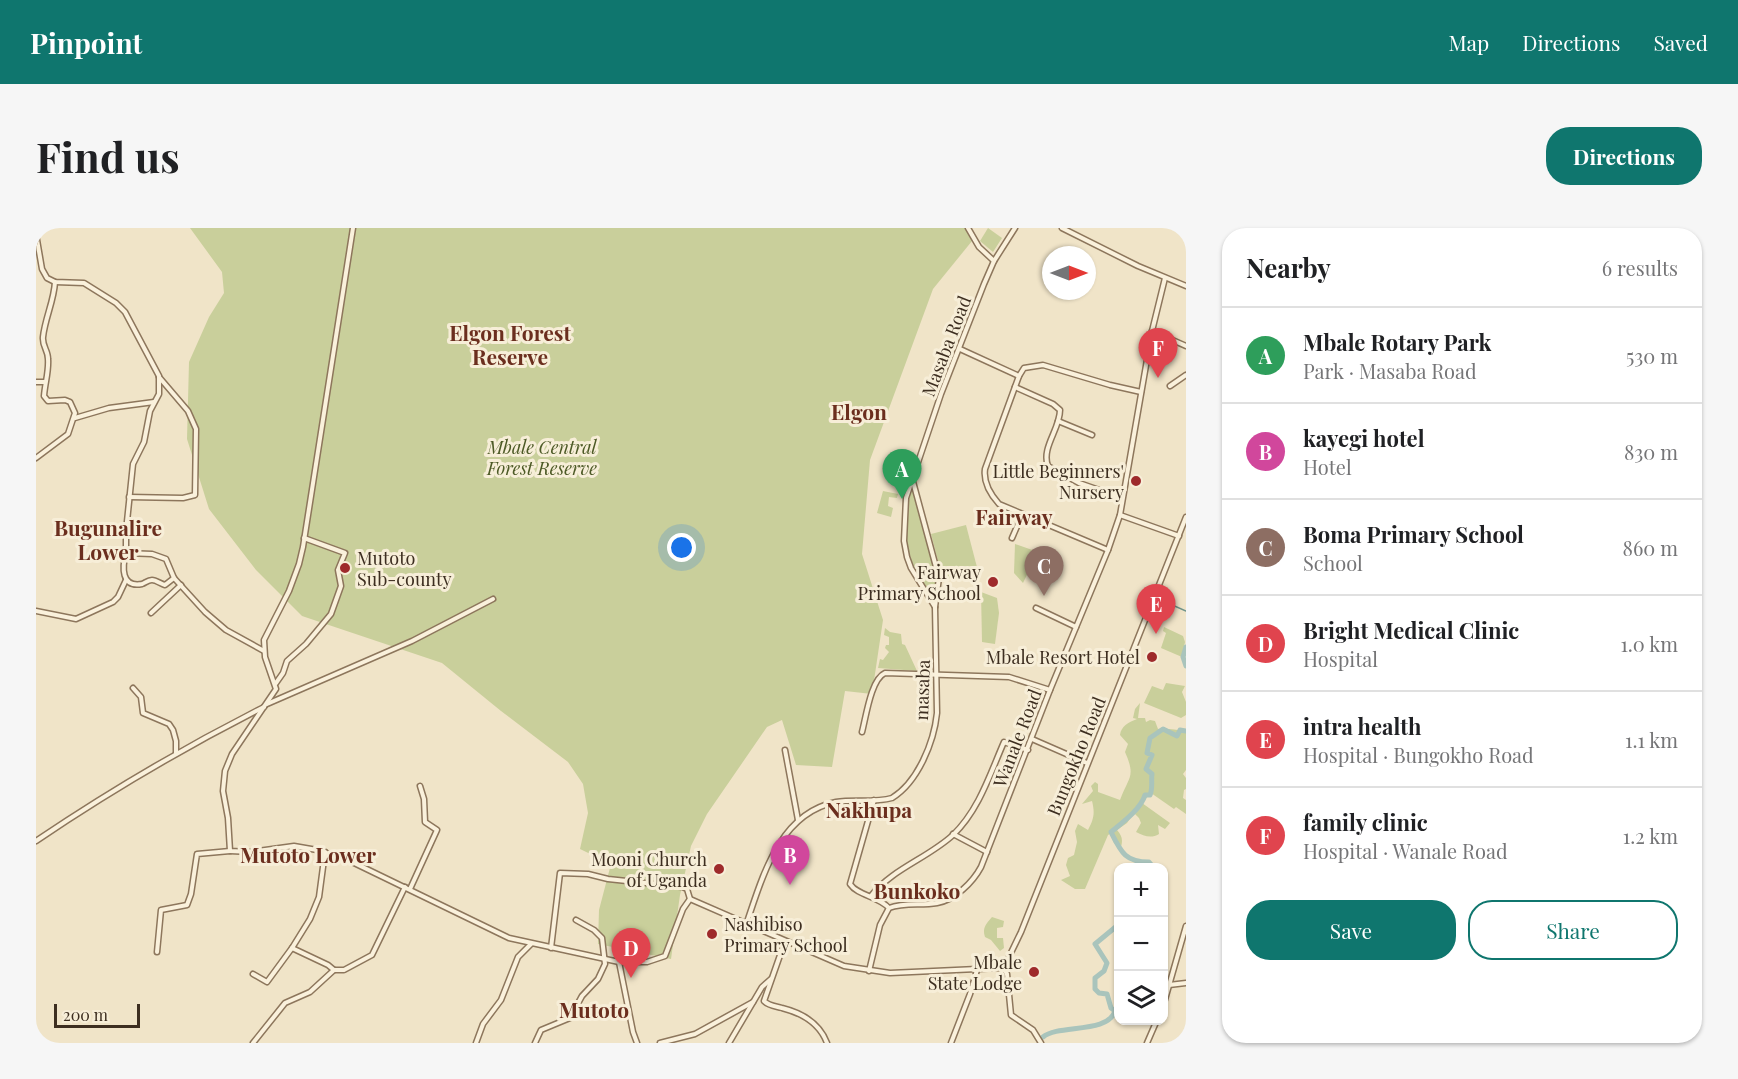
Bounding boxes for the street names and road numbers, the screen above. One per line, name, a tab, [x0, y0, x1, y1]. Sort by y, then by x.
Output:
street label: Masaba Road	[916, 292, 976, 400]
street label: masaba	[909, 659, 935, 721]
street label: Wanale Road	[987, 685, 1047, 792]
street label: Bungokho Road	[1041, 692, 1111, 819]

